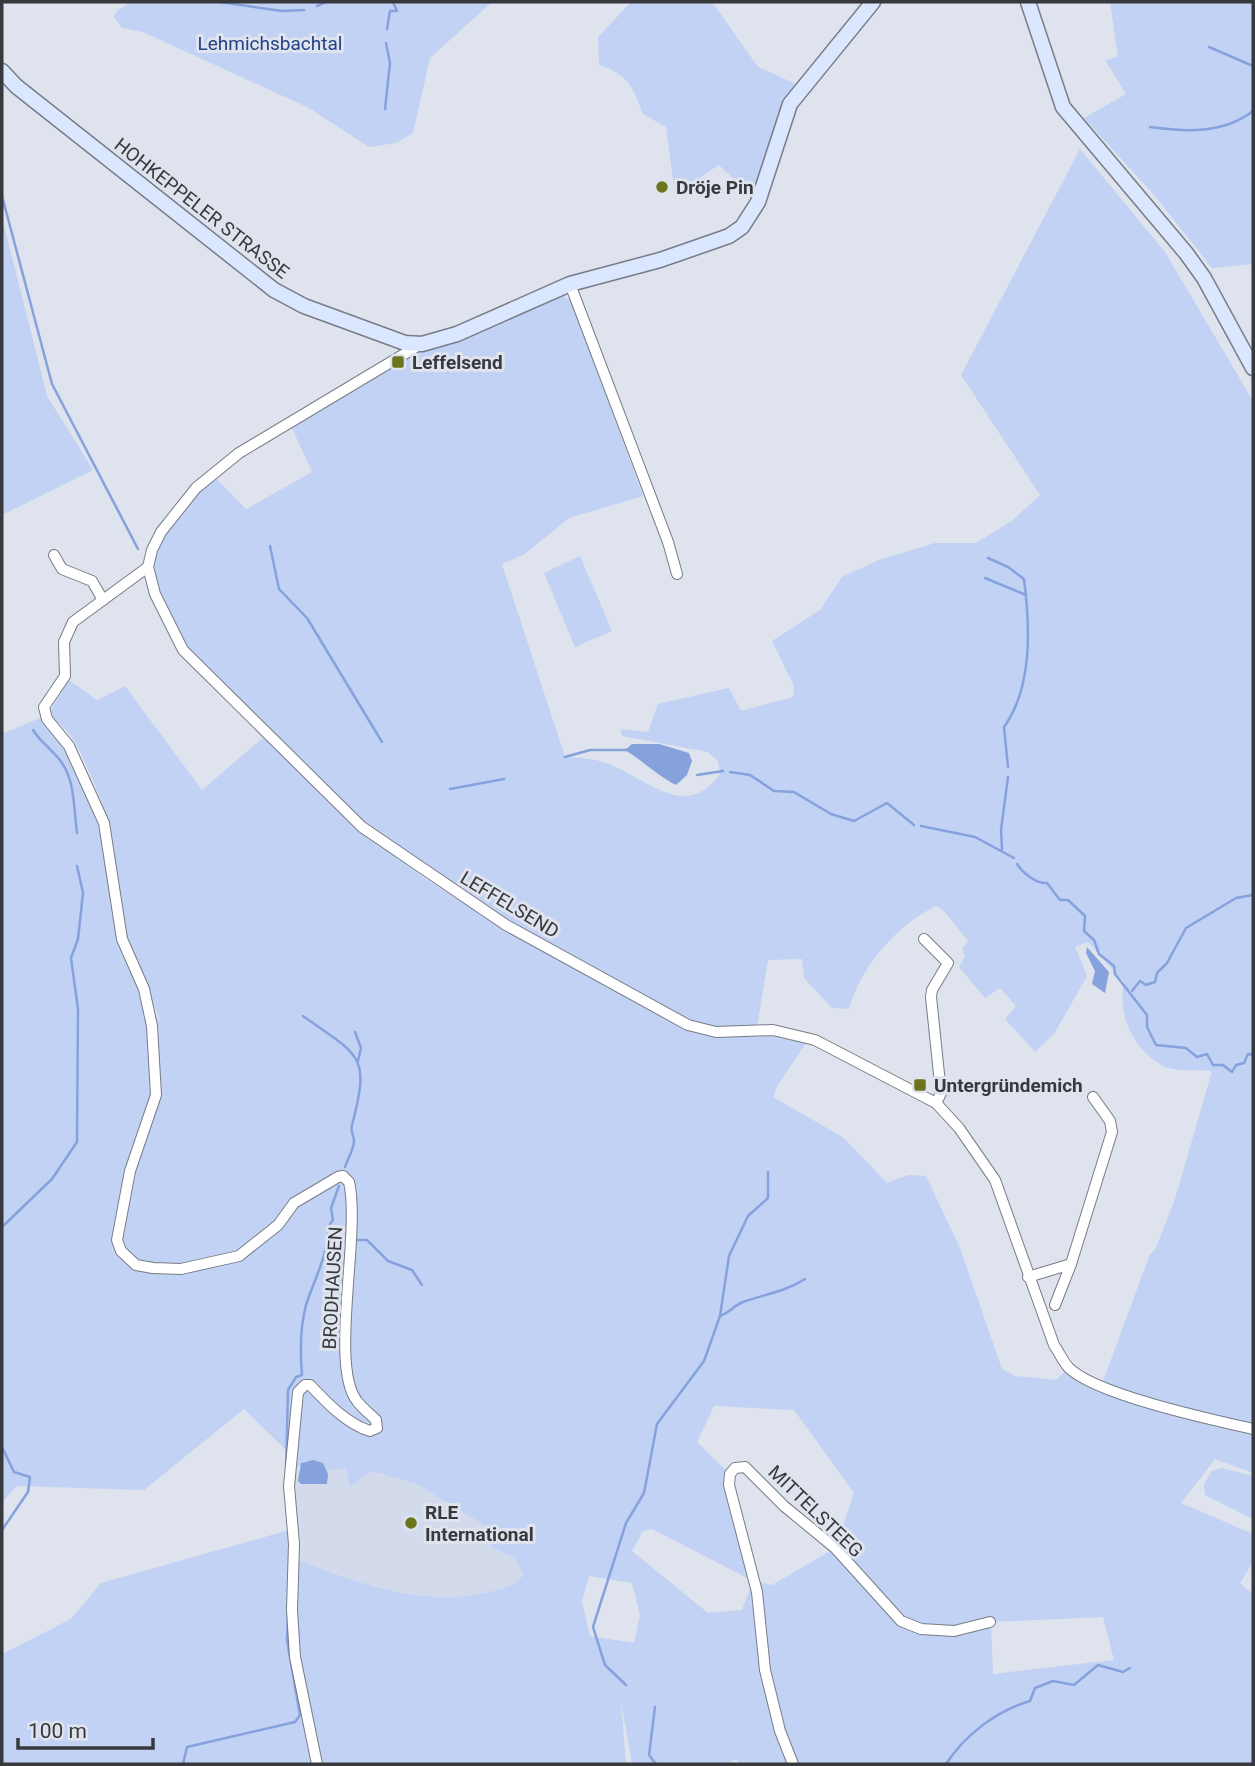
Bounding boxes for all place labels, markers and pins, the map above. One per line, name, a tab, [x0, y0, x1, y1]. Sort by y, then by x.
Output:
place label: Dröje Pin	[676, 176, 754, 199]
marker: Dröje Pin	[654, 179, 670, 195]
place label: Leffelsend	[412, 351, 503, 374]
marker: Leffelsend	[390, 354, 406, 370]
place label: Untergründemich	[934, 1074, 1083, 1097]
marker: Untergründemich	[912, 1077, 928, 1093]
place label: RLE International	[425, 1501, 534, 1546]
marker: RLE International	[403, 1515, 419, 1531]

